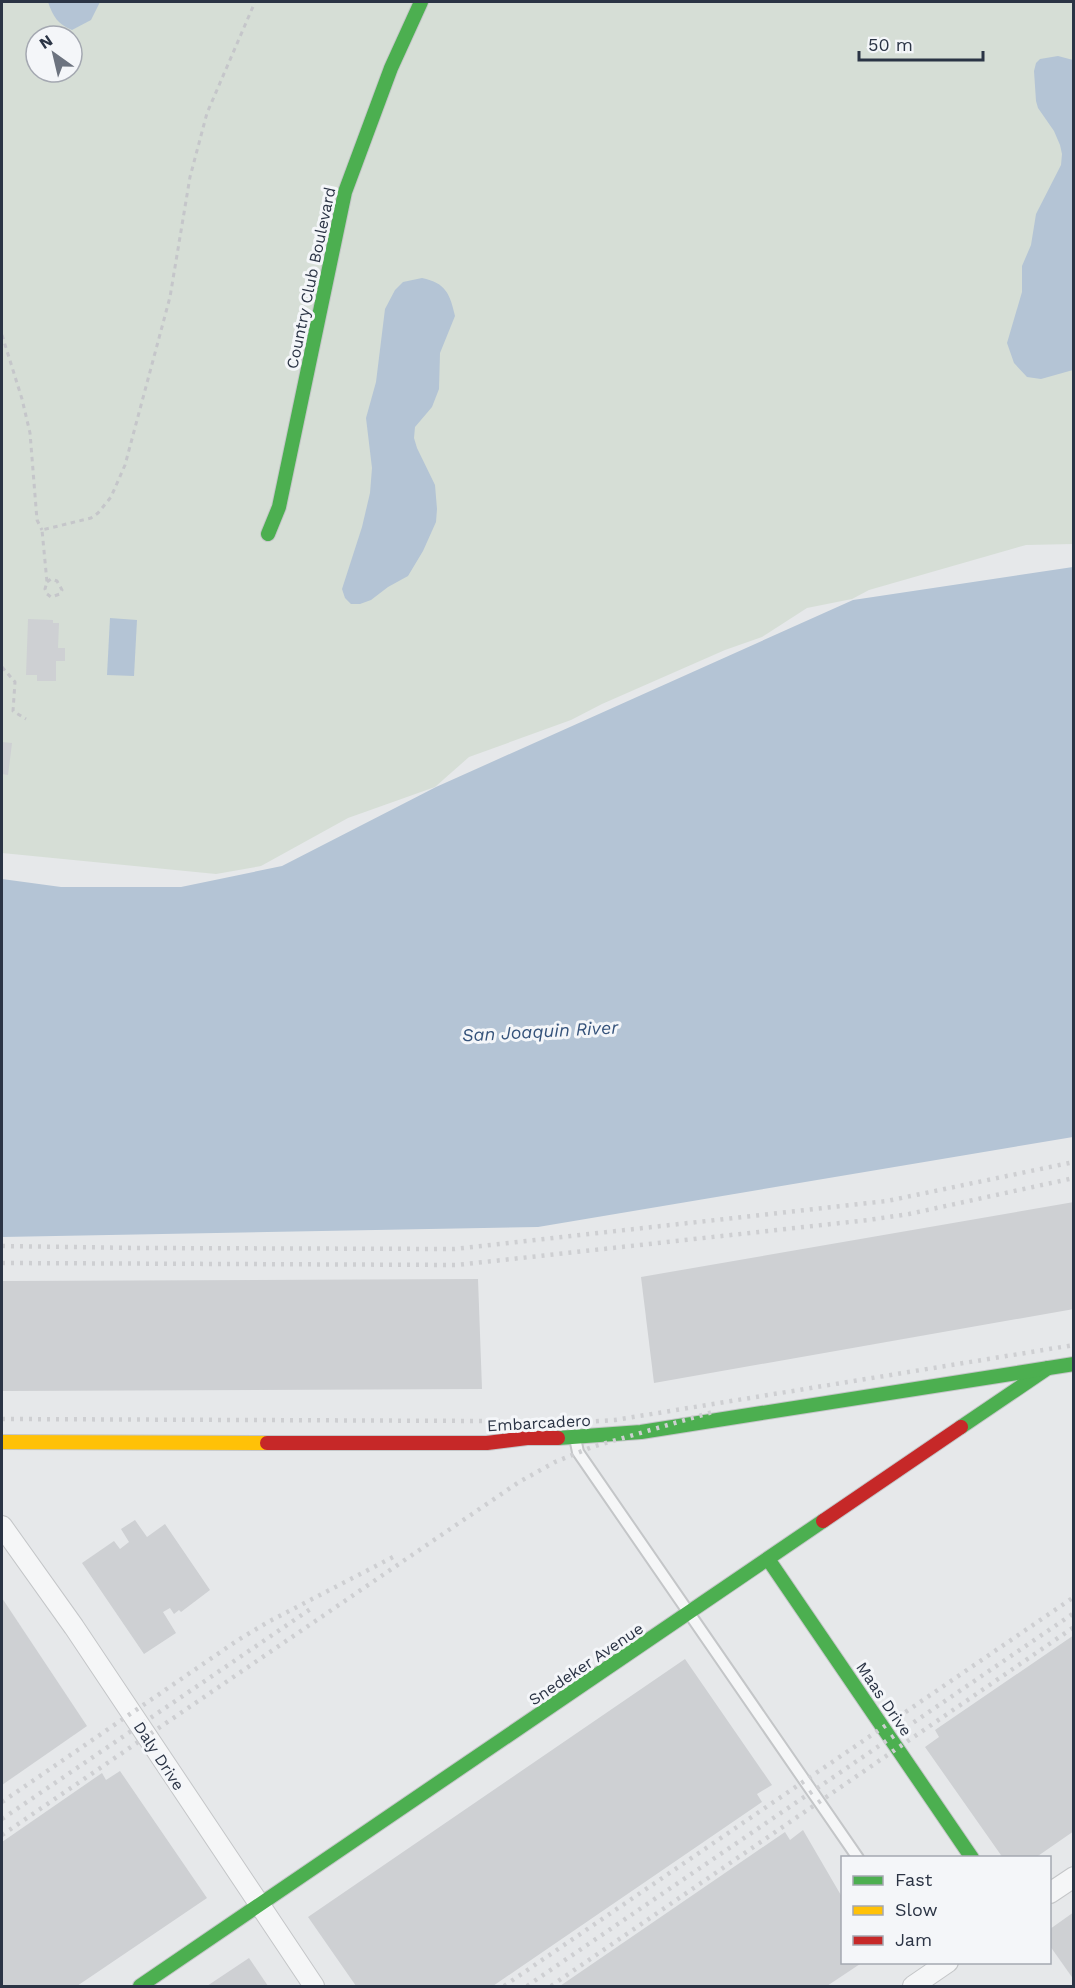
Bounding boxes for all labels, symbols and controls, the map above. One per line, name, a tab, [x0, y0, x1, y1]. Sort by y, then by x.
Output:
north arrow	[24, 24, 84, 84]
scale bar	[859, 24, 984, 62]
text: N	[36, 31, 56, 53]
text: 50 m	[868, 34, 913, 55]
street label: Country Club Boulevard	[282, 185, 340, 371]
water label: San Joaquin River	[461, 1016, 620, 1046]
street label: Embarcadero	[487, 1411, 591, 1435]
street label: Snedeker Avenue	[525, 1619, 647, 1709]
street label: Maas Drive	[852, 1658, 916, 1740]
street label: Daly Drive	[130, 1718, 188, 1794]
legend	[841, 1856, 1051, 1964]
text: Fast	[895, 1869, 933, 1890]
text: Slow	[895, 1899, 938, 1920]
text: Jam	[895, 1929, 932, 1950]

